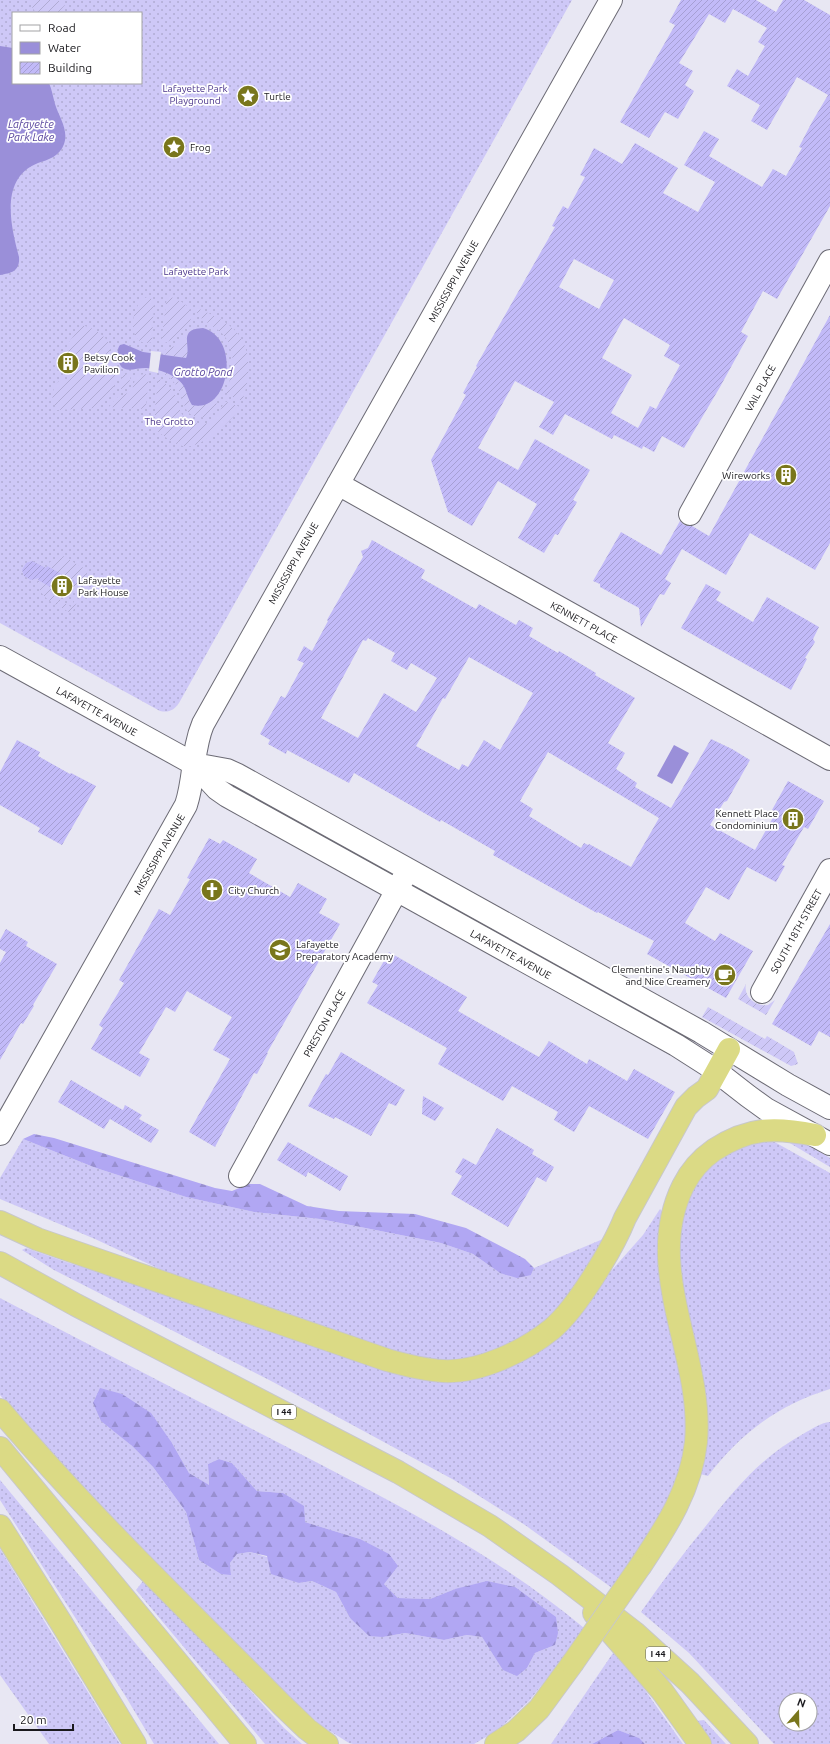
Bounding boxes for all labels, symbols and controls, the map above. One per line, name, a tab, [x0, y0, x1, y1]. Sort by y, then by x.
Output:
legend	[12, 12, 142, 84]
text: Road	[48, 21, 76, 34]
text: Water	[48, 41, 81, 54]
text: Building	[48, 61, 92, 74]
park label: Lafayette Park Playground	[162, 83, 228, 106]
place icon: Turtle	[235, 83, 261, 109]
place label: Turtle	[264, 91, 291, 102]
water label: Lafayette Park Lake	[8, 118, 55, 143]
place icon: Frog	[161, 134, 187, 160]
place label: Frog	[190, 142, 210, 153]
street label: MISSISSIPPI AVENUE	[426, 238, 481, 324]
park label: Lafayette Park	[163, 266, 229, 277]
building icon: Betsy Cook Pavilion	[55, 350, 81, 376]
place label: Betsy Cook Pavilion	[84, 352, 134, 375]
street label: VAIL PLACE	[743, 363, 778, 414]
water label: Grotto Pond	[173, 366, 233, 378]
park label: The Grotto	[144, 416, 194, 427]
building icon: Wireworks	[773, 462, 799, 488]
place label: Wireworks	[722, 470, 770, 481]
street label: MISSISSIPPI AVENUE	[266, 520, 321, 606]
building icon: Lafayette Park House	[49, 573, 75, 599]
place label: Lafayette Park House	[78, 575, 129, 598]
street label: KENNETT PLACE	[548, 600, 619, 646]
street label: LAFAYETTE AVENUE	[54, 685, 139, 738]
building icon: Kennett Place Condominium	[780, 806, 806, 832]
place label: Kennett Place Condominium	[715, 808, 778, 831]
street label: MISSISSIPPI AVENUE	[132, 811, 187, 897]
church icon: City Church	[199, 877, 225, 903]
place label: City Church	[228, 885, 279, 896]
street label: SOUTH 18TH STREET	[769, 887, 824, 975]
street label: LAFAYETTE AVENUE	[468, 928, 553, 981]
school or university icon: Lafayette Preparatory Academy	[267, 937, 293, 963]
place label: Lafayette Preparatory Academy	[296, 939, 393, 962]
cafe icon: Clementine's Naughty and Nice Creamery	[712, 962, 738, 988]
place label: Clementine's Naughty and Nice Creamery	[611, 964, 710, 987]
street label: PRESTON PLACE	[301, 987, 348, 1059]
road number: I 44	[272, 1405, 296, 1419]
road number: I 44	[646, 1647, 670, 1661]
north arrow	[778, 1692, 818, 1732]
text: N	[796, 1696, 807, 1710]
scale bar	[14, 1706, 73, 1732]
text: 20 m	[20, 1713, 47, 1726]

